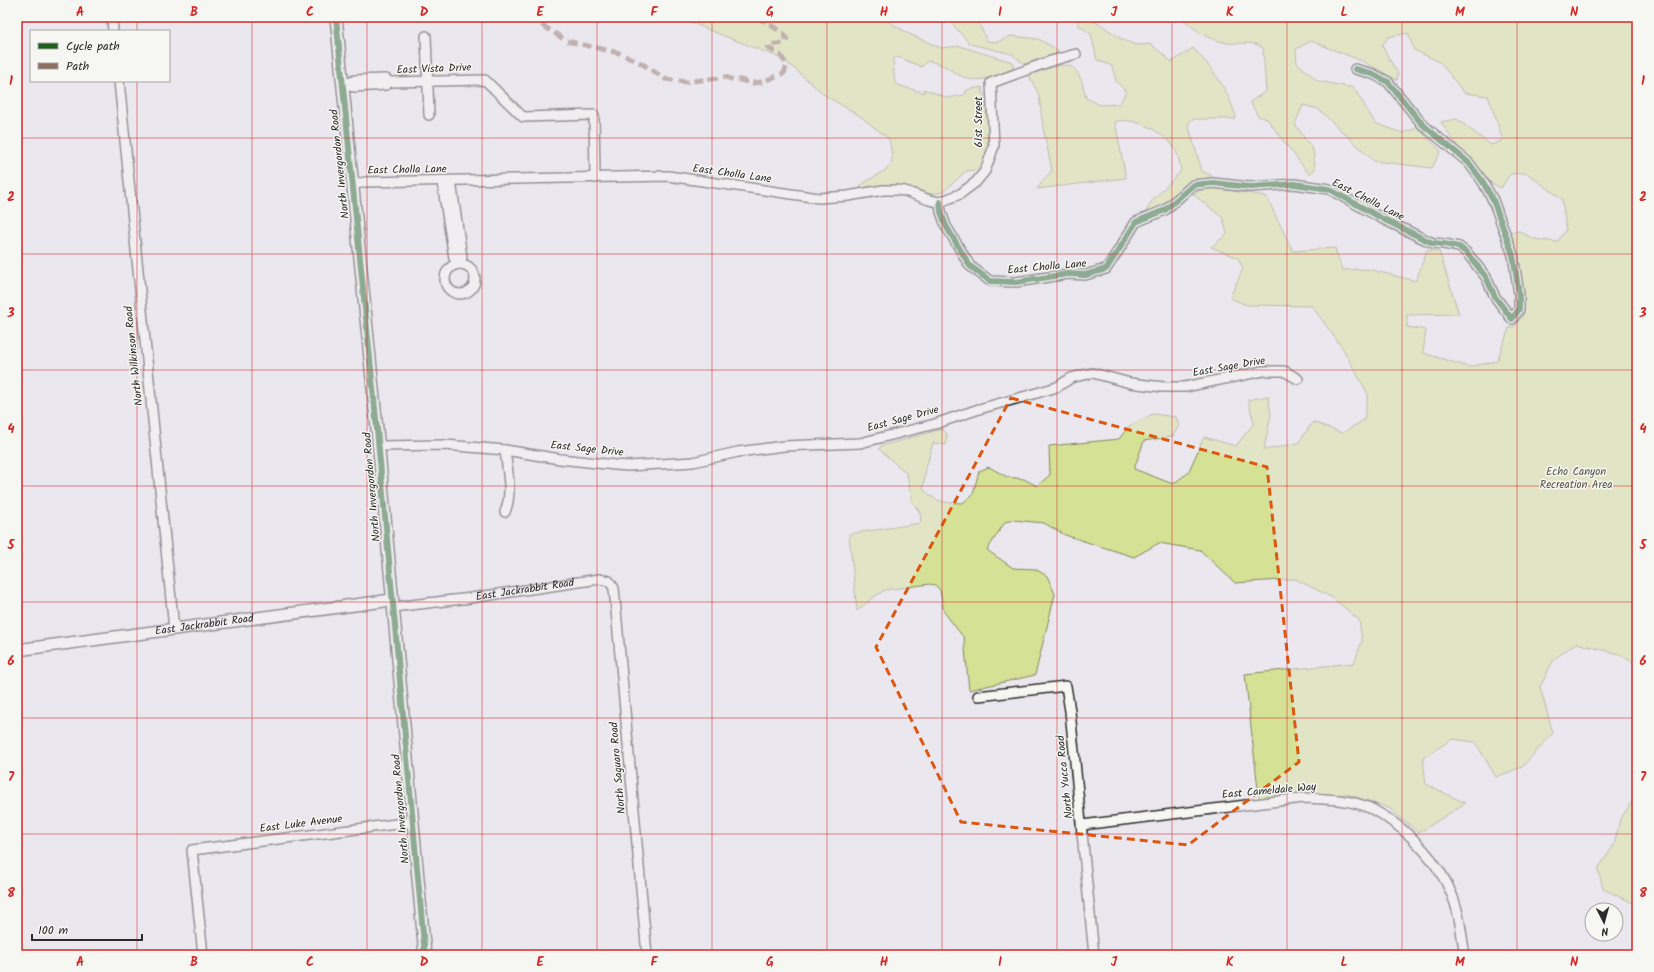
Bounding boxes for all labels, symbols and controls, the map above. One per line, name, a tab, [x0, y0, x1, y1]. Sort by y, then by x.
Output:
text: A	[76, 2, 84, 23]
text: B	[190, 2, 198, 23]
text: C	[306, 2, 314, 23]
text: D	[420, 2, 429, 23]
text: E	[536, 2, 544, 23]
text: F	[650, 2, 658, 23]
text: G	[766, 2, 774, 23]
text: H	[880, 2, 889, 23]
text: I	[998, 2, 1002, 23]
text: J	[1111, 2, 1118, 23]
text: K	[1226, 2, 1234, 23]
text: L	[1340, 2, 1348, 23]
text: M	[1455, 2, 1465, 23]
text: N	[1570, 2, 1579, 23]
legend	[30, 30, 170, 82]
text: Cycle path	[66, 37, 120, 56]
text: Path	[66, 57, 89, 76]
street label: East Vista Drive	[396, 59, 472, 79]
text: 1	[9, 71, 13, 92]
text: 1	[1641, 71, 1645, 92]
street label: 61st Street	[970, 96, 988, 147]
street label: North Invergordon Road	[325, 108, 355, 220]
street label: East Cholla Lane	[367, 160, 447, 180]
street label: East Cholla Lane	[691, 160, 773, 188]
street label: East Cholla Lane	[1329, 174, 1407, 226]
text: 2	[7, 187, 15, 208]
text: 2	[1639, 187, 1647, 208]
street label: East Cholla Lane	[1007, 255, 1087, 279]
text: 3	[6, 303, 15, 324]
text: 3	[1638, 303, 1647, 324]
street label: North Wilkinson Road	[120, 305, 148, 407]
street label: East Sage Drive	[1191, 352, 1267, 382]
street label: East Sage Drive	[865, 401, 941, 437]
text: 4	[7, 419, 15, 440]
text: 4	[1639, 419, 1647, 440]
street label: North Invergordon Road	[358, 431, 386, 542]
street label: East Sage Drive	[550, 436, 625, 462]
park label: Echo Canyon Recreation Area	[1540, 463, 1612, 494]
text: 5	[7, 535, 16, 556]
text: 5	[1639, 535, 1648, 556]
street label: East Jackrabbit Road	[475, 574, 576, 606]
street label: East Jackrabbit Road	[154, 609, 255, 640]
text: 6	[7, 651, 15, 672]
text: 6	[1639, 651, 1647, 672]
street label: North Saguaro Road	[605, 721, 631, 815]
street label: North Yucca Road	[1052, 734, 1078, 820]
street label: North Invergordon Road	[387, 753, 415, 864]
text: 7	[8, 767, 15, 788]
text: 7	[1640, 767, 1647, 788]
street label: East Cameldale Way	[1221, 778, 1318, 804]
street label: East Luke Avenue	[259, 810, 343, 838]
text: 8	[7, 883, 15, 904]
text: 8	[1639, 883, 1647, 904]
north arrow	[1584, 902, 1624, 942]
scale bar	[32, 916, 142, 942]
text: 100 m	[38, 921, 69, 940]
text: N	[1600, 922, 1609, 940]
text: A	[76, 952, 84, 972]
text: B	[190, 952, 198, 972]
text: C	[306, 952, 314, 972]
text: D	[420, 952, 429, 972]
text: E	[536, 952, 544, 972]
text: F	[650, 952, 658, 972]
text: G	[766, 952, 774, 972]
text: H	[880, 952, 889, 972]
text: I	[998, 952, 1002, 972]
text: J	[1111, 952, 1118, 972]
text: K	[1226, 952, 1234, 972]
text: L	[1340, 952, 1348, 972]
text: M	[1455, 952, 1465, 972]
text: N	[1570, 952, 1579, 972]

